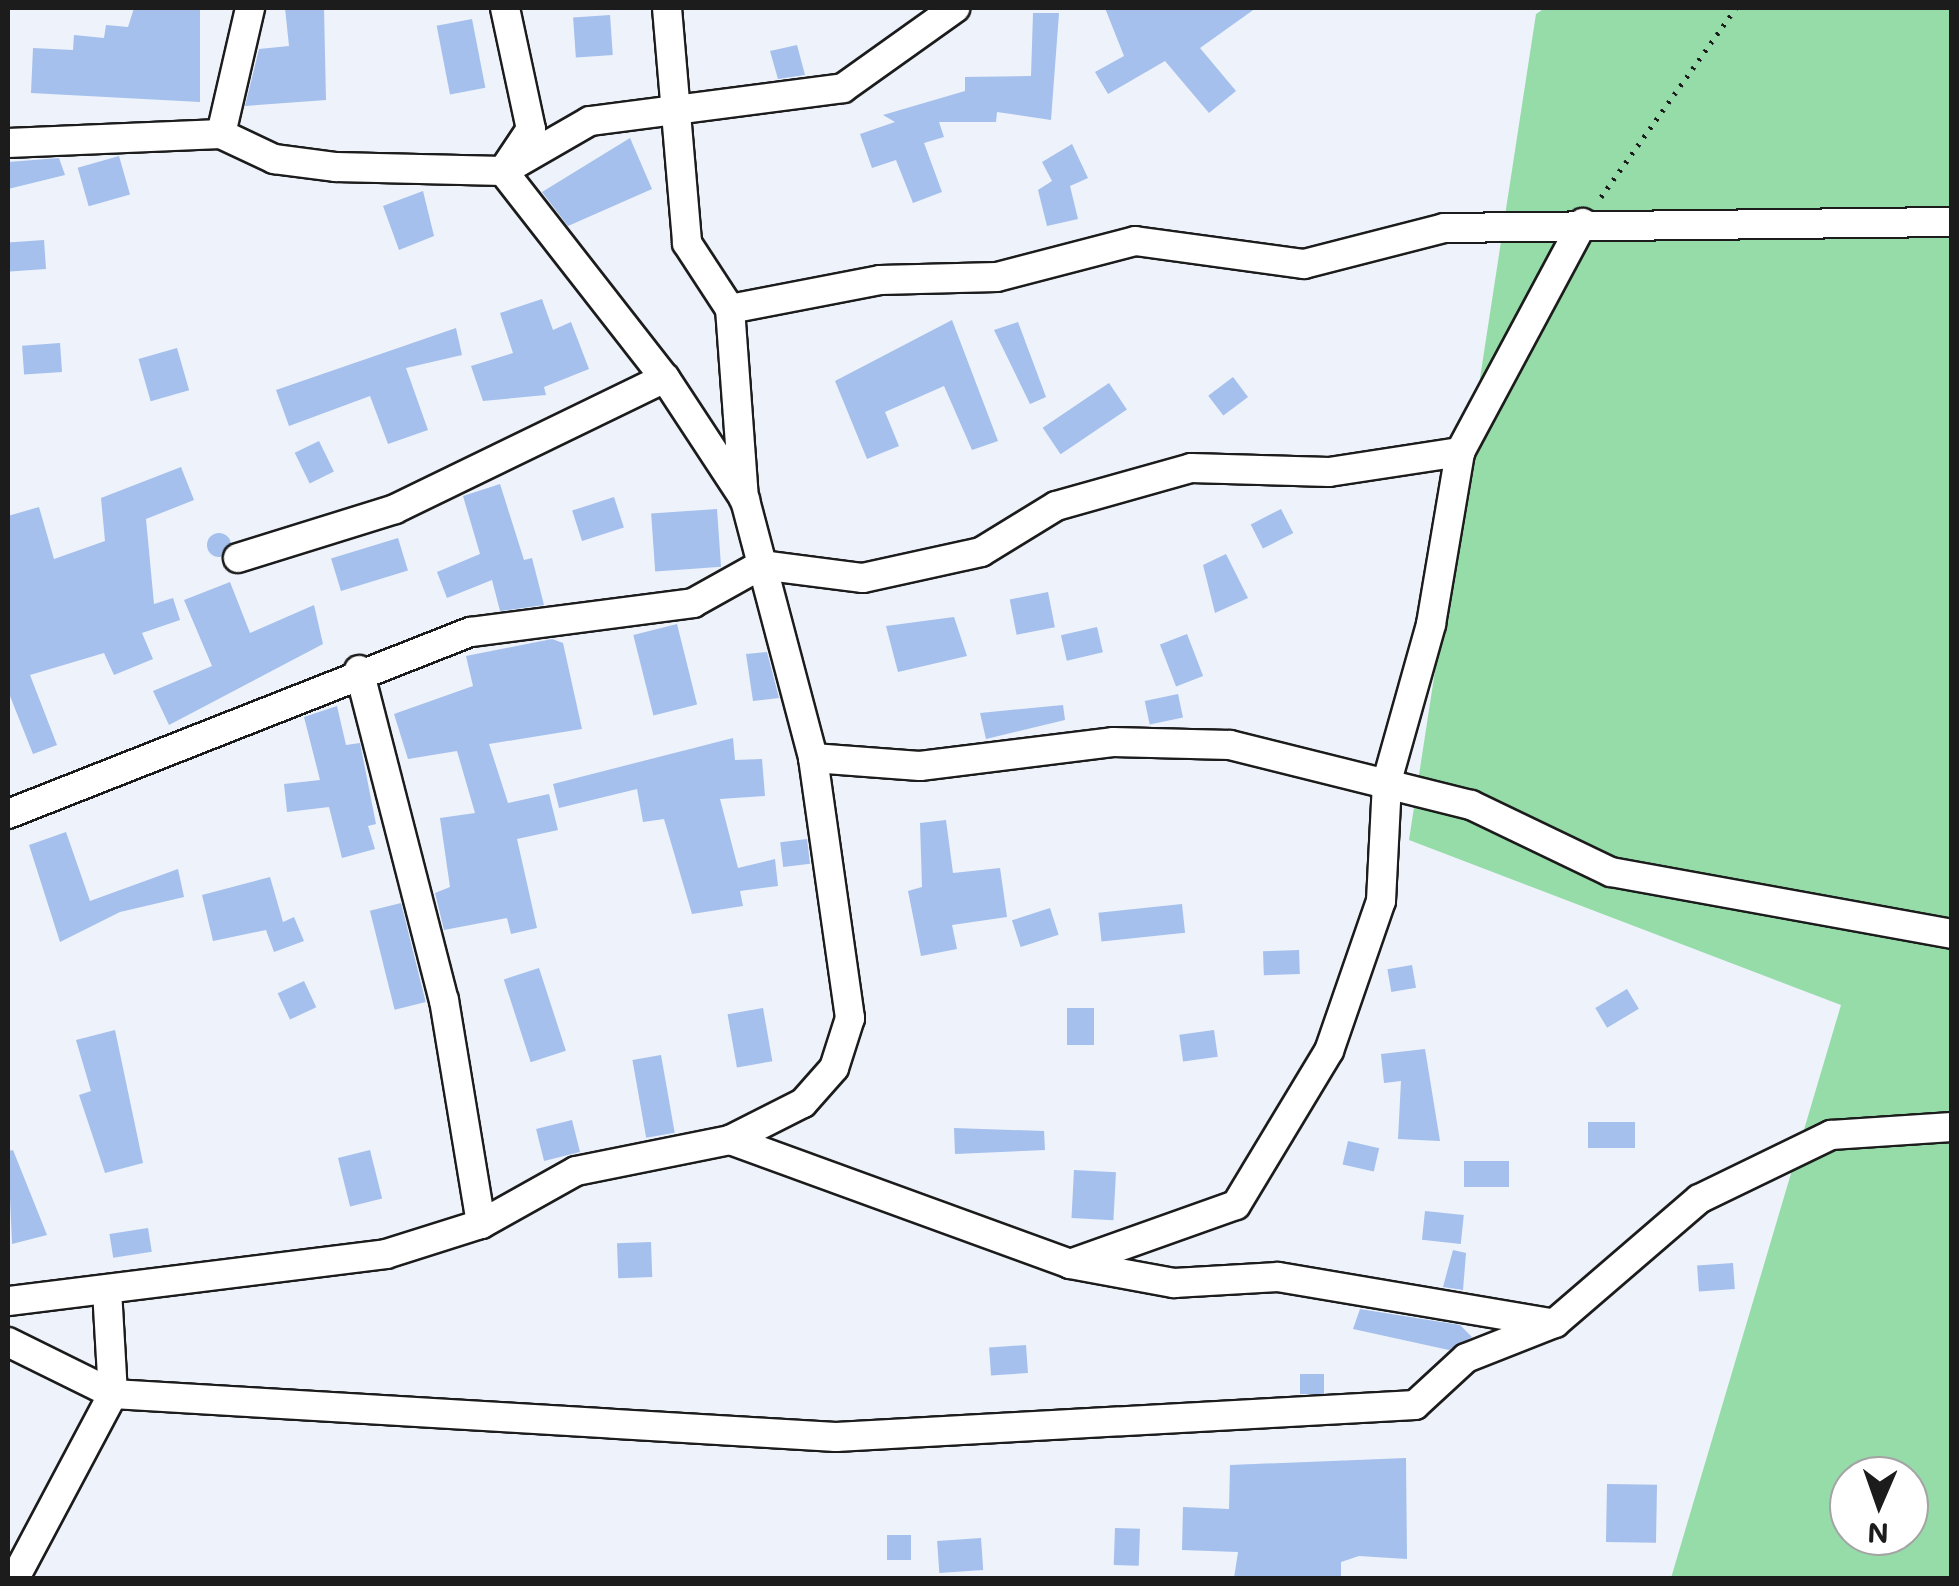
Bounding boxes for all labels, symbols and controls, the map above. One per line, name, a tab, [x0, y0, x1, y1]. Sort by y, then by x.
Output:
north arrow	[1829, 1456, 1929, 1556]
text: N	[1867, 1516, 1889, 1552]

